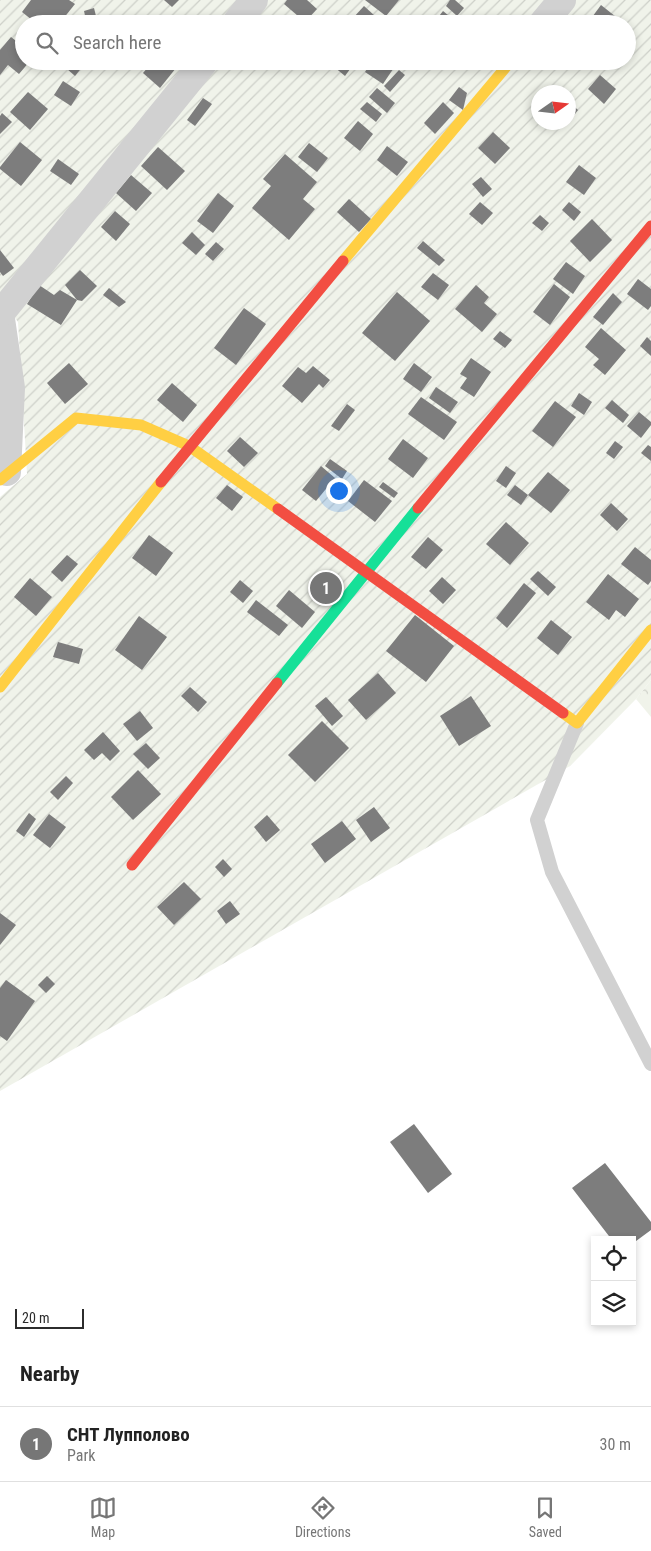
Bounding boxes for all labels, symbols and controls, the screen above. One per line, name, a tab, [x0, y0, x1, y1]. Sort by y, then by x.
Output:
search box	[15, 15, 636, 70]
icon: search	[33, 29, 61, 57]
text: Search here	[73, 31, 161, 54]
north arrow	[531, 85, 576, 130]
your location	[326, 478, 352, 504]
pin: 1	[310, 569, 342, 607]
map controls	[591, 1236, 636, 1326]
button: locate	[591, 1236, 636, 1281]
button: layers	[591, 1281, 636, 1326]
scale bar	[15, 1306, 84, 1329]
text: 20 m	[22, 1310, 50, 1326]
text: Nearby	[20, 1362, 79, 1386]
text: СНТ Лупполово	[67, 1423, 190, 1446]
text: 1	[32, 1435, 40, 1454]
text: 30 m	[599, 1435, 631, 1454]
text: Park	[67, 1446, 96, 1465]
tab: Map	[89, 1494, 117, 1540]
tab: Directions	[295, 1494, 351, 1540]
tab: Saved	[529, 1494, 562, 1540]

